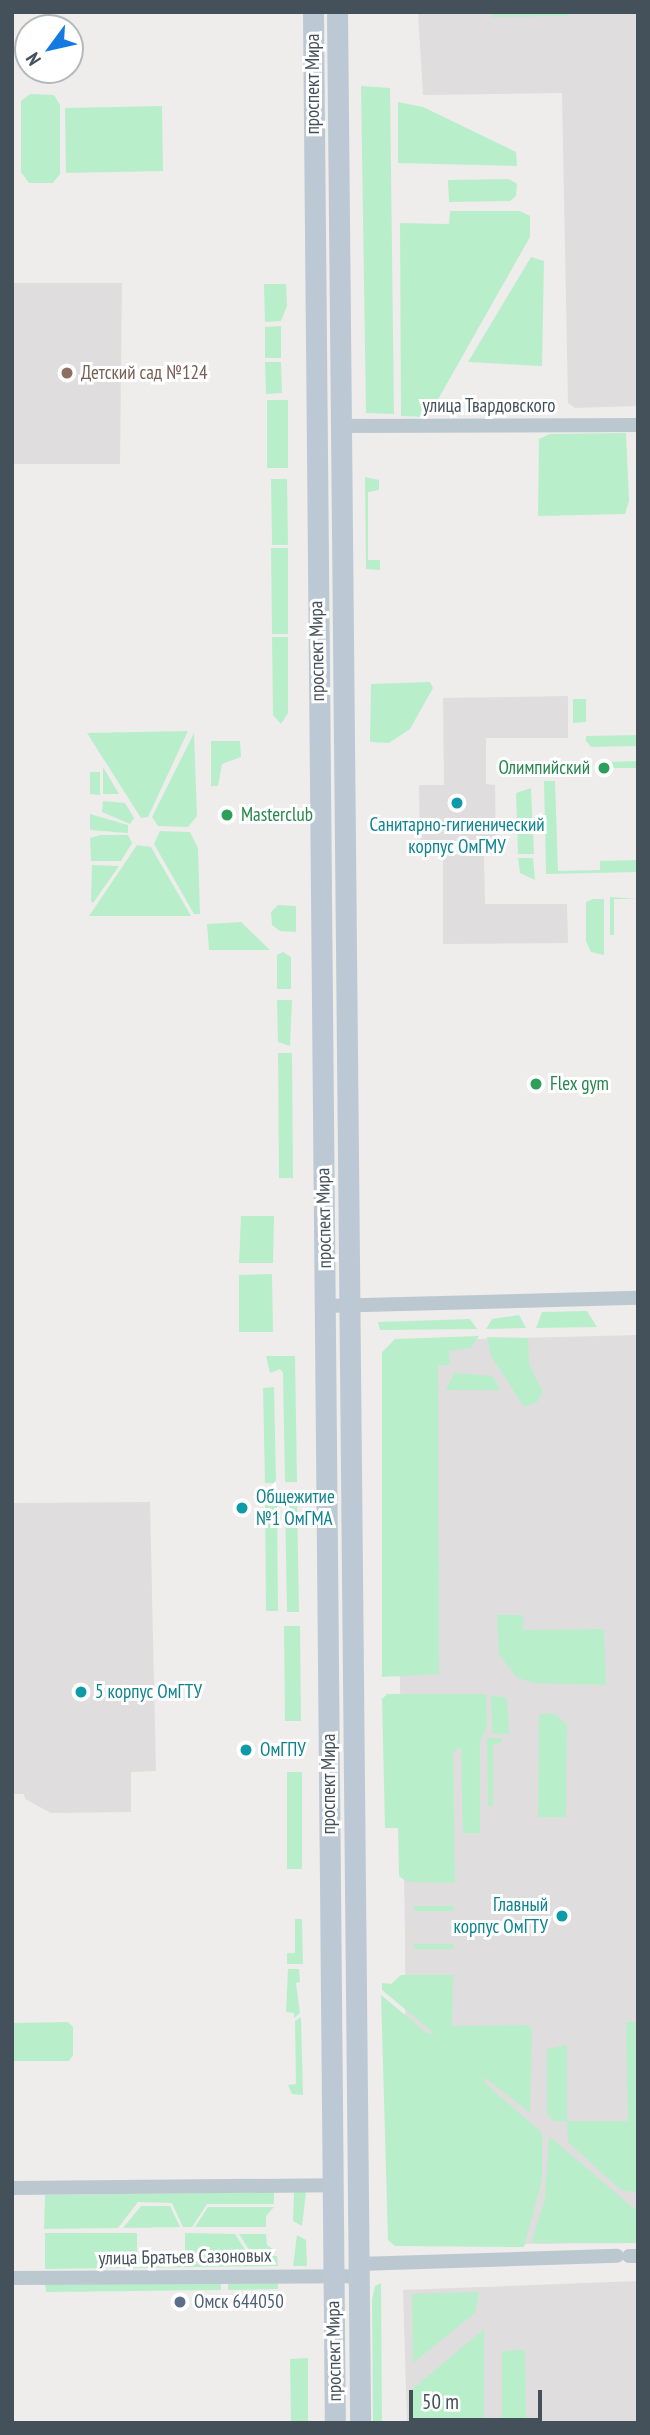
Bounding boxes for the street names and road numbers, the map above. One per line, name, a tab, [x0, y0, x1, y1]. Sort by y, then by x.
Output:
street label: проспект Мира	[302, 33, 324, 135]
street label: улица Твардовского	[422, 395, 556, 417]
street label: проспект Мира	[305, 600, 329, 702]
street label: проспект Мира	[312, 1167, 336, 1269]
street label: проспект Мира	[318, 1733, 340, 1835]
street label: улица Братьев Сазоновых	[98, 2244, 272, 2270]
street label: проспект Мира	[322, 2300, 346, 2402]

